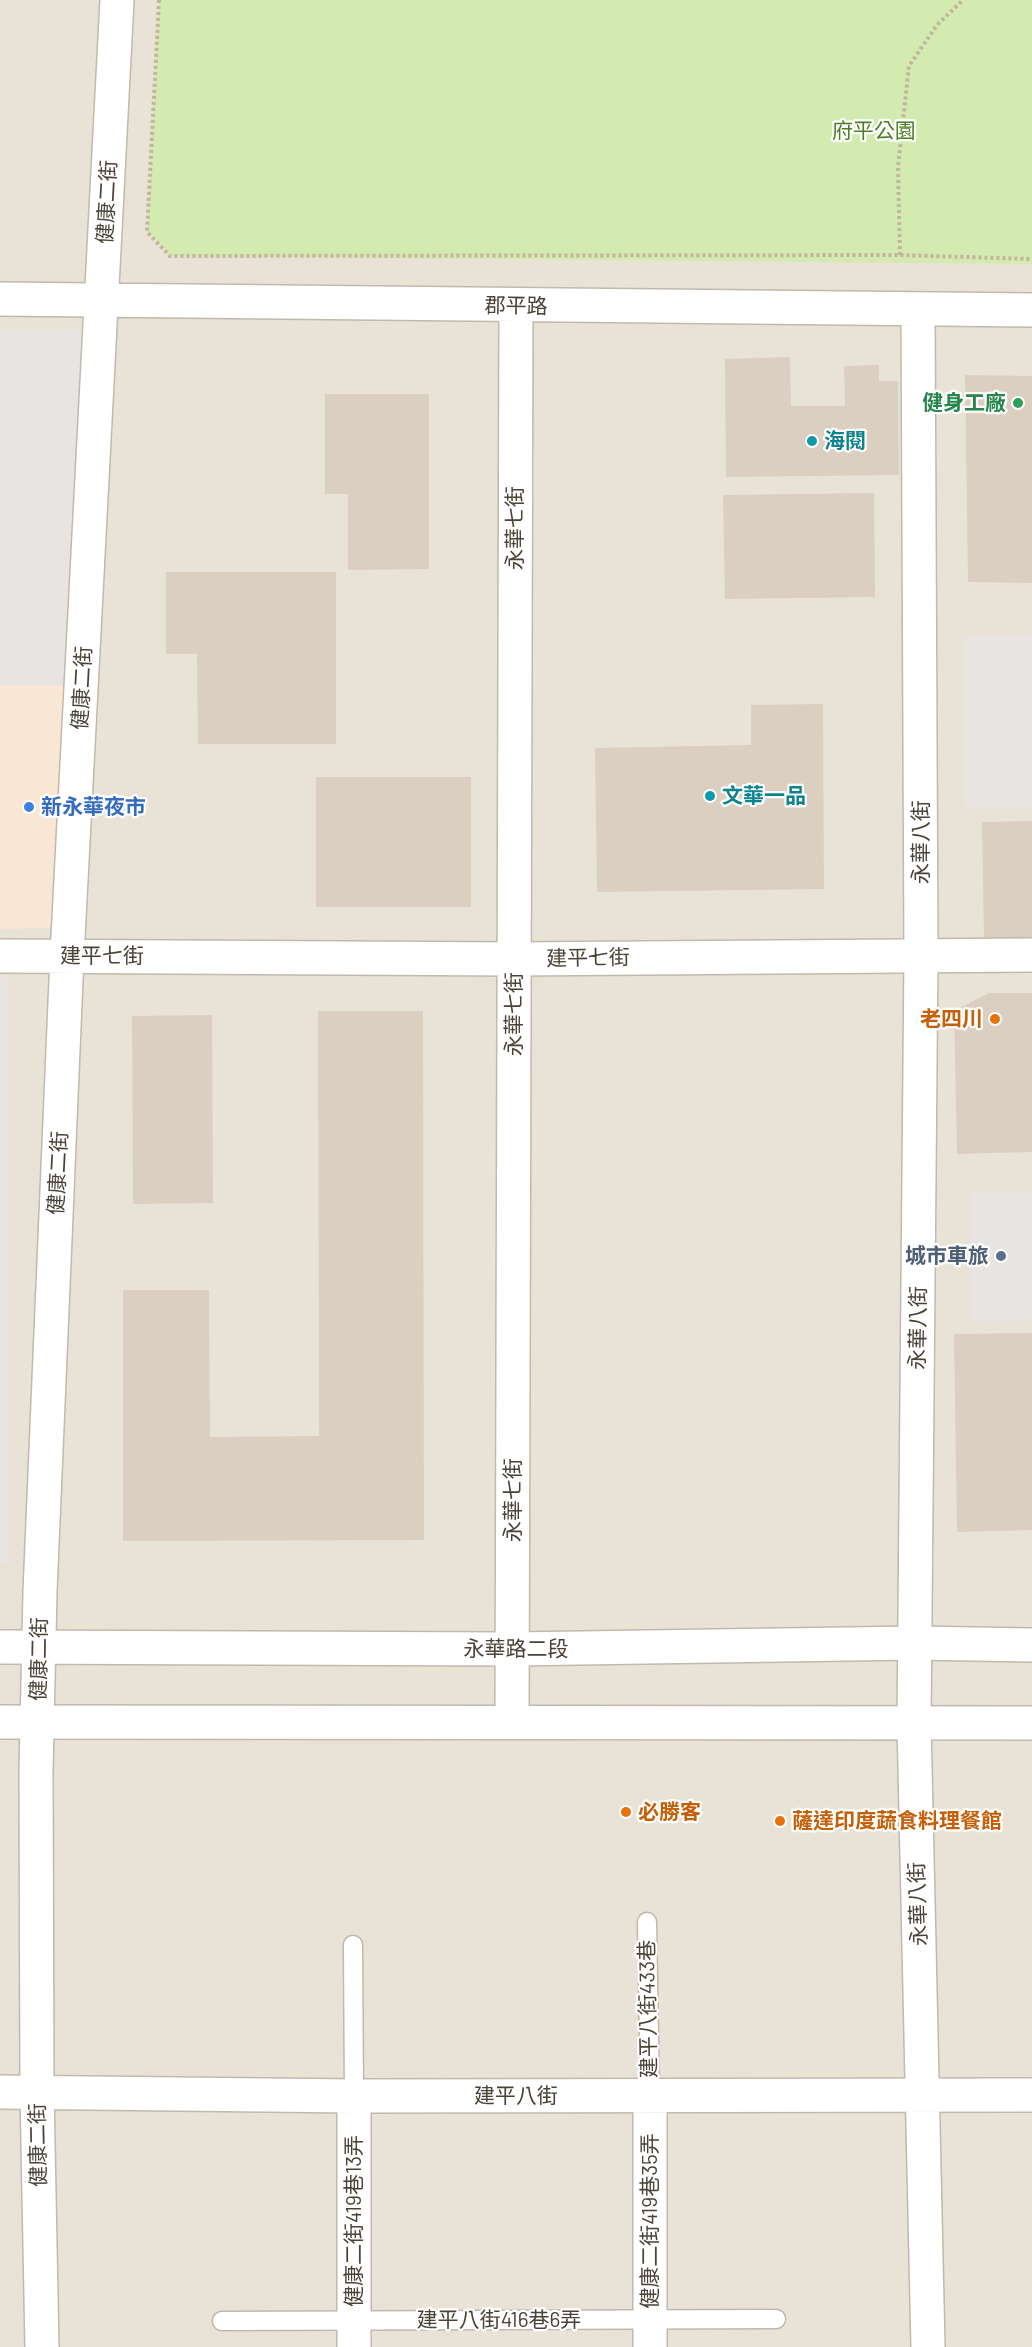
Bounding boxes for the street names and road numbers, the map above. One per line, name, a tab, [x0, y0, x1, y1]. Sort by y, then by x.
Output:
street label: 健康二街	[92, 159, 122, 245]
street label: 郡平路	[484, 293, 548, 319]
street label: 永華七街	[502, 486, 528, 570]
street label: 健康二街	[67, 645, 97, 731]
street label: 永華八街	[908, 800, 934, 884]
street label: 建平七街	[60, 943, 144, 969]
street label: 建平七街	[546, 945, 630, 971]
street label: 永華七街	[501, 972, 527, 1056]
street label: 健康二街	[43, 1130, 73, 1216]
street label: 永華八街	[905, 1286, 931, 1370]
street label: 永華七街	[500, 1458, 526, 1542]
street label: 健康二街	[26, 1617, 52, 1701]
street label: 永華路二段	[464, 1636, 568, 1662]
street label: 永華八街	[904, 1862, 932, 1946]
street label: 建平八街433巷	[634, 1940, 662, 2078]
street label: 建平八街	[474, 2083, 558, 2109]
street label: 健康二街	[25, 2103, 51, 2187]
street label: 健康二街419巷35弄	[637, 2133, 663, 2309]
street label: 健康二街419巷13弄	[341, 2135, 367, 2307]
street label: 建平八街416巷6弄	[417, 2307, 581, 2333]

